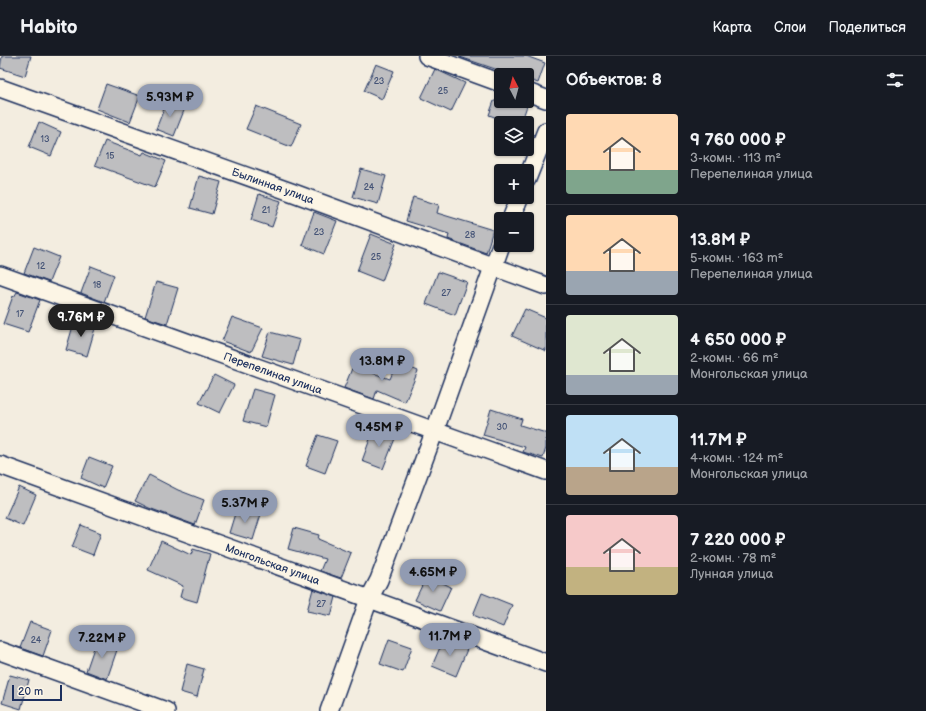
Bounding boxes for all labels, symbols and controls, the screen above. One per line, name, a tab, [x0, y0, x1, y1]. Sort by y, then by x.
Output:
text: Habito	[20, 16, 78, 39]
text: Карта	[712, 19, 752, 36]
text: Слои	[774, 19, 806, 36]
text: Поделиться	[828, 19, 906, 36]
north arrow	[494, 68, 534, 108]
map controls	[494, 68, 534, 252]
icon: filters	[884, 69, 906, 91]
text: Объектов: 8	[566, 70, 662, 90]
house number: 23	[374, 76, 385, 87]
pin: 5.93M ₽	[133, 84, 207, 118]
house number: 25	[438, 86, 448, 97]
text: 5.93M ₽	[146, 89, 194, 105]
button: layers	[494, 116, 534, 156]
icon: home	[598, 130, 646, 178]
text: 9 760 000 ₽	[690, 130, 786, 150]
house number: 13	[40, 134, 50, 145]
text: 3-комн. · 113 m²	[690, 150, 781, 166]
house number: 15	[106, 151, 114, 162]
button: +	[494, 164, 534, 204]
street label: Былинная улица	[230, 165, 316, 207]
text: Перепелиная улица	[690, 166, 813, 182]
house number: 24	[364, 182, 375, 193]
house number: 21	[262, 205, 270, 216]
button: −	[494, 212, 534, 252]
house number: 23	[314, 227, 325, 238]
house number: 28	[465, 230, 475, 241]
text: 13.8M ₽	[690, 230, 750, 250]
icon: home	[598, 231, 646, 279]
text: 5-комн. · 163 m²	[690, 250, 783, 266]
house number: 25	[371, 252, 381, 263]
house number: 12	[37, 261, 46, 272]
text: Перепелиная улица	[690, 266, 813, 282]
house number: 18	[93, 280, 101, 291]
house number: 27	[441, 288, 451, 299]
pin: 9.76M ₽	[44, 304, 118, 338]
house number: 17	[16, 309, 25, 320]
text: 9.76M ₽	[57, 309, 105, 325]
text: 4 650 000 ₽	[690, 330, 786, 350]
icon: home	[598, 331, 646, 379]
pin: 13.8M ₽	[345, 348, 419, 382]
street label: Перепелиная улица	[222, 349, 325, 397]
text: 2-комн. · 66 m²	[690, 350, 779, 366]
text: 13.8M ₽	[359, 353, 405, 369]
text: Монгольская улица	[690, 366, 808, 382]
pin: 9.45M ₽	[342, 414, 416, 448]
text: 9.45M ₽	[355, 419, 403, 435]
house number: 30	[497, 422, 507, 433]
text: 11.7M ₽	[690, 430, 747, 450]
icon: home	[598, 431, 646, 479]
text: 4-комн. · 124 m²	[690, 450, 783, 466]
text: Монгольская улица	[690, 466, 808, 482]
pin: 5.37M ₽	[208, 490, 282, 524]
text: 5.37M ₽	[221, 495, 269, 511]
text: 7 220 000 ₽	[690, 530, 785, 550]
icon: home	[598, 531, 646, 579]
street label: Монгольская улица	[224, 541, 322, 587]
text: 2-комн. · 78 m²	[690, 550, 776, 566]
pin: 4.65M ₽	[396, 559, 470, 593]
text: 4.65M ₽	[409, 564, 457, 580]
text: Лунная улица	[690, 566, 773, 582]
house number: 27	[316, 599, 326, 610]
pin: 11.7M ₽	[413, 623, 487, 657]
pin: 7.22M ₽	[65, 625, 139, 659]
text: 11.7M ₽	[428, 628, 472, 644]
text: 7.22M ₽	[78, 630, 126, 646]
house number: 24	[31, 635, 42, 646]
scale bar	[12, 683, 62, 702]
text: 20 m	[18, 685, 43, 698]

